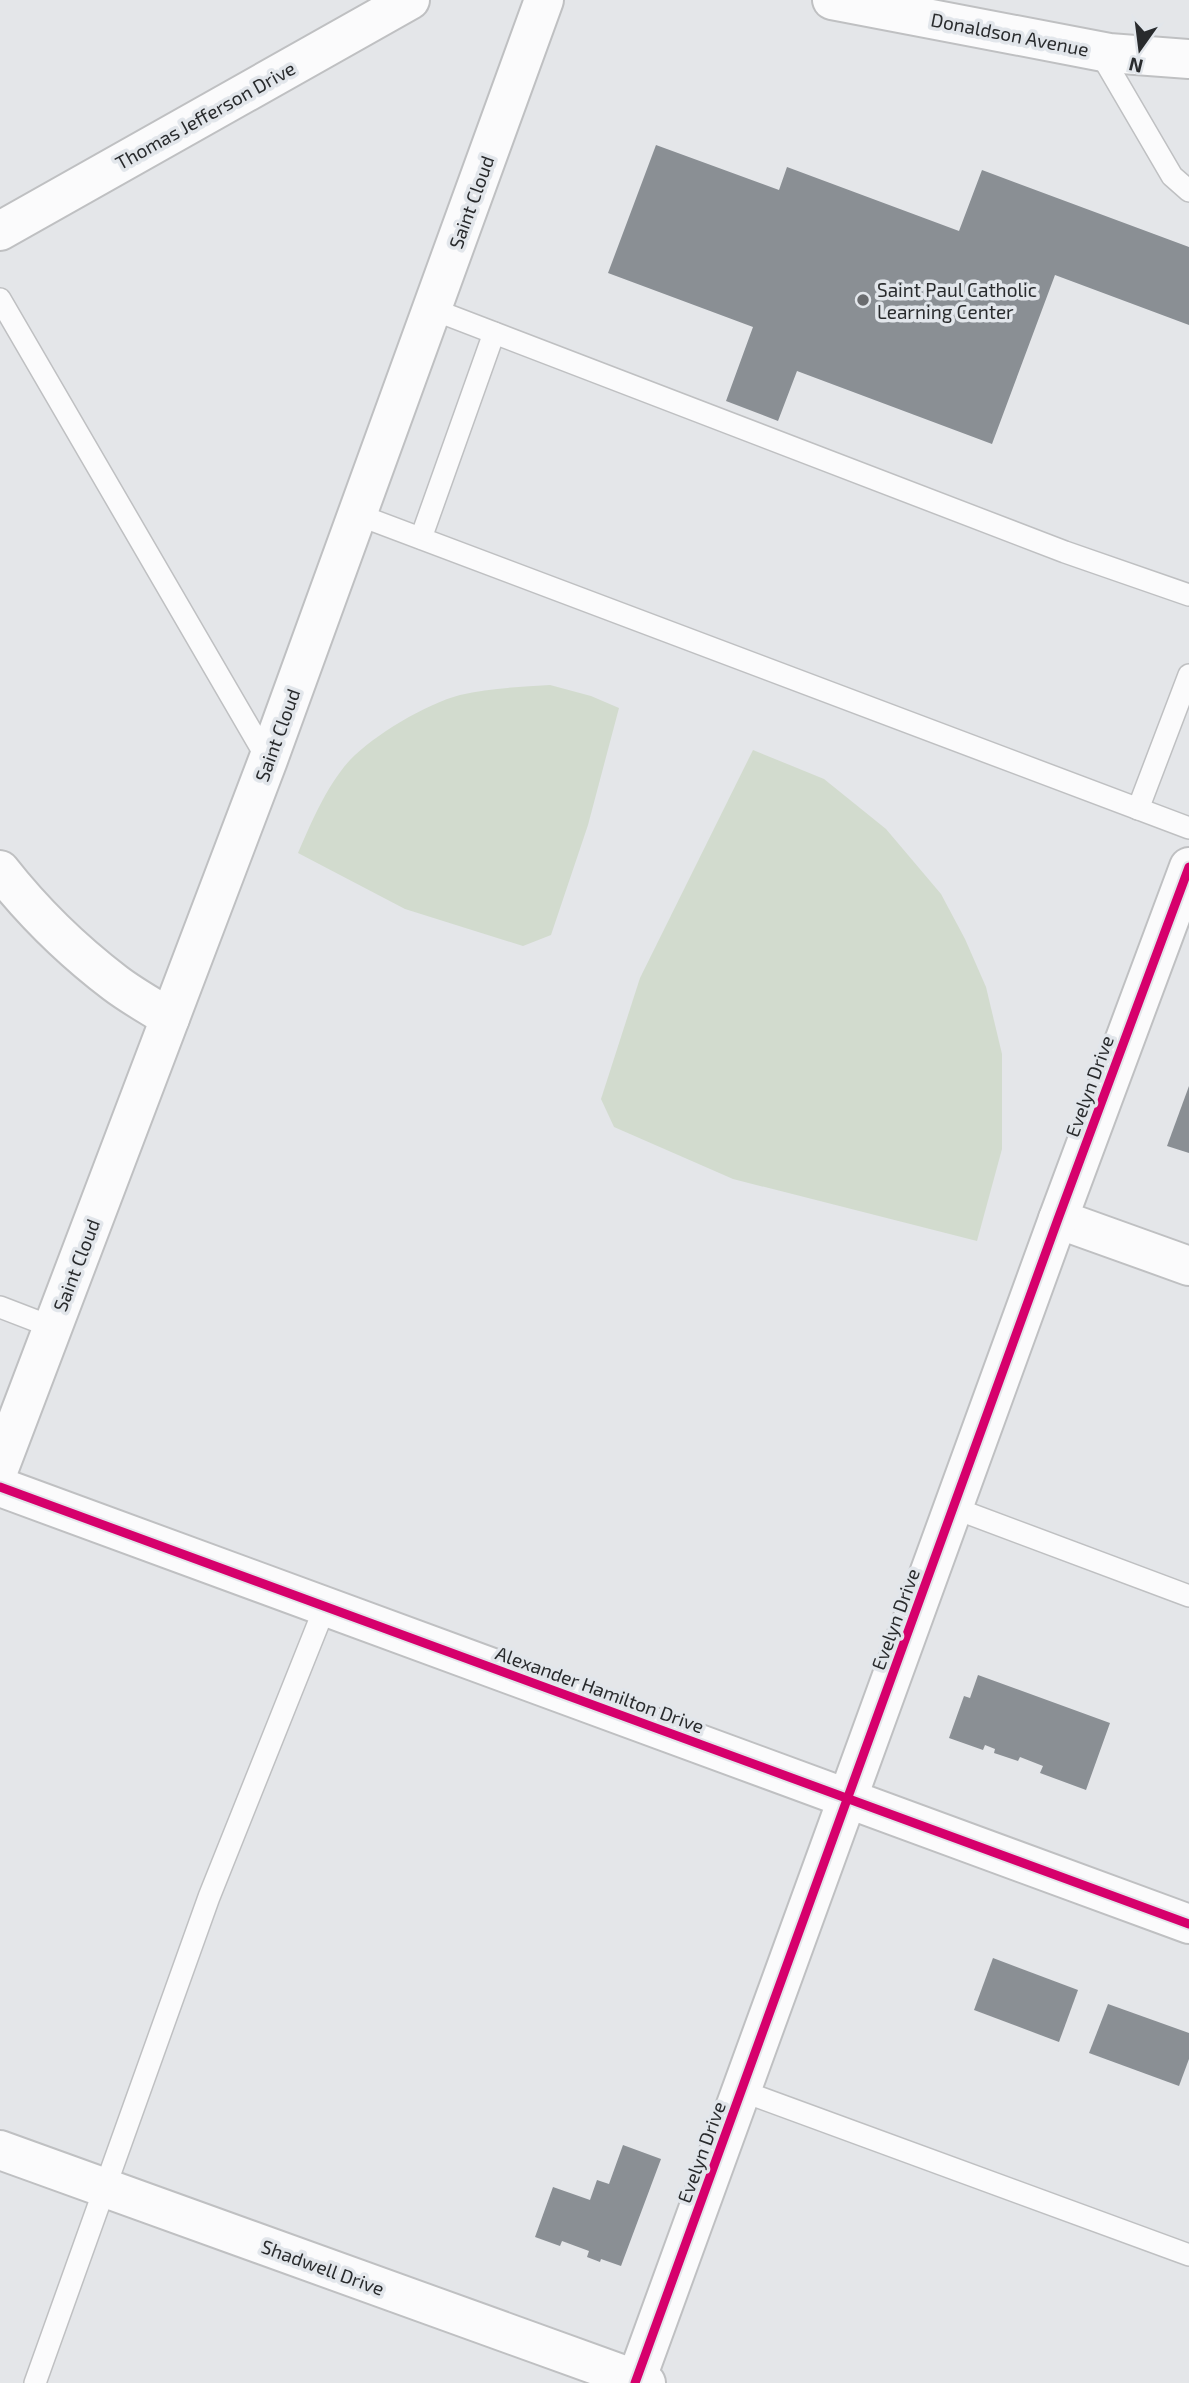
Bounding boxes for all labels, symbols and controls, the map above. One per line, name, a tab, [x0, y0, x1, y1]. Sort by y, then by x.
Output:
street label: Donaldson Avenue	[929, 7, 1091, 61]
north arrow	[1105, 14, 1175, 84]
text: N	[1126, 53, 1145, 79]
street label: Thomas Jefferson Drive	[111, 56, 299, 174]
street label: Saint Cloud	[444, 152, 498, 252]
place label: Saint Paul Catholic Learning Center	[877, 278, 1037, 323]
marker: Saint Paul Catholic Learning Center	[855, 292, 871, 308]
street label: Saint Cloud	[250, 685, 304, 785]
street label: Evelyn Drive	[1060, 1032, 1118, 1140]
street label: Saint Cloud	[48, 1215, 104, 1315]
street label: Evelyn Drive	[866, 1565, 924, 1673]
street label: Alexander Hamilton Drive	[493, 1641, 707, 1737]
street label: Evelyn Drive	[672, 2098, 730, 2206]
street label: Shadwell Drive	[258, 2234, 388, 2300]

